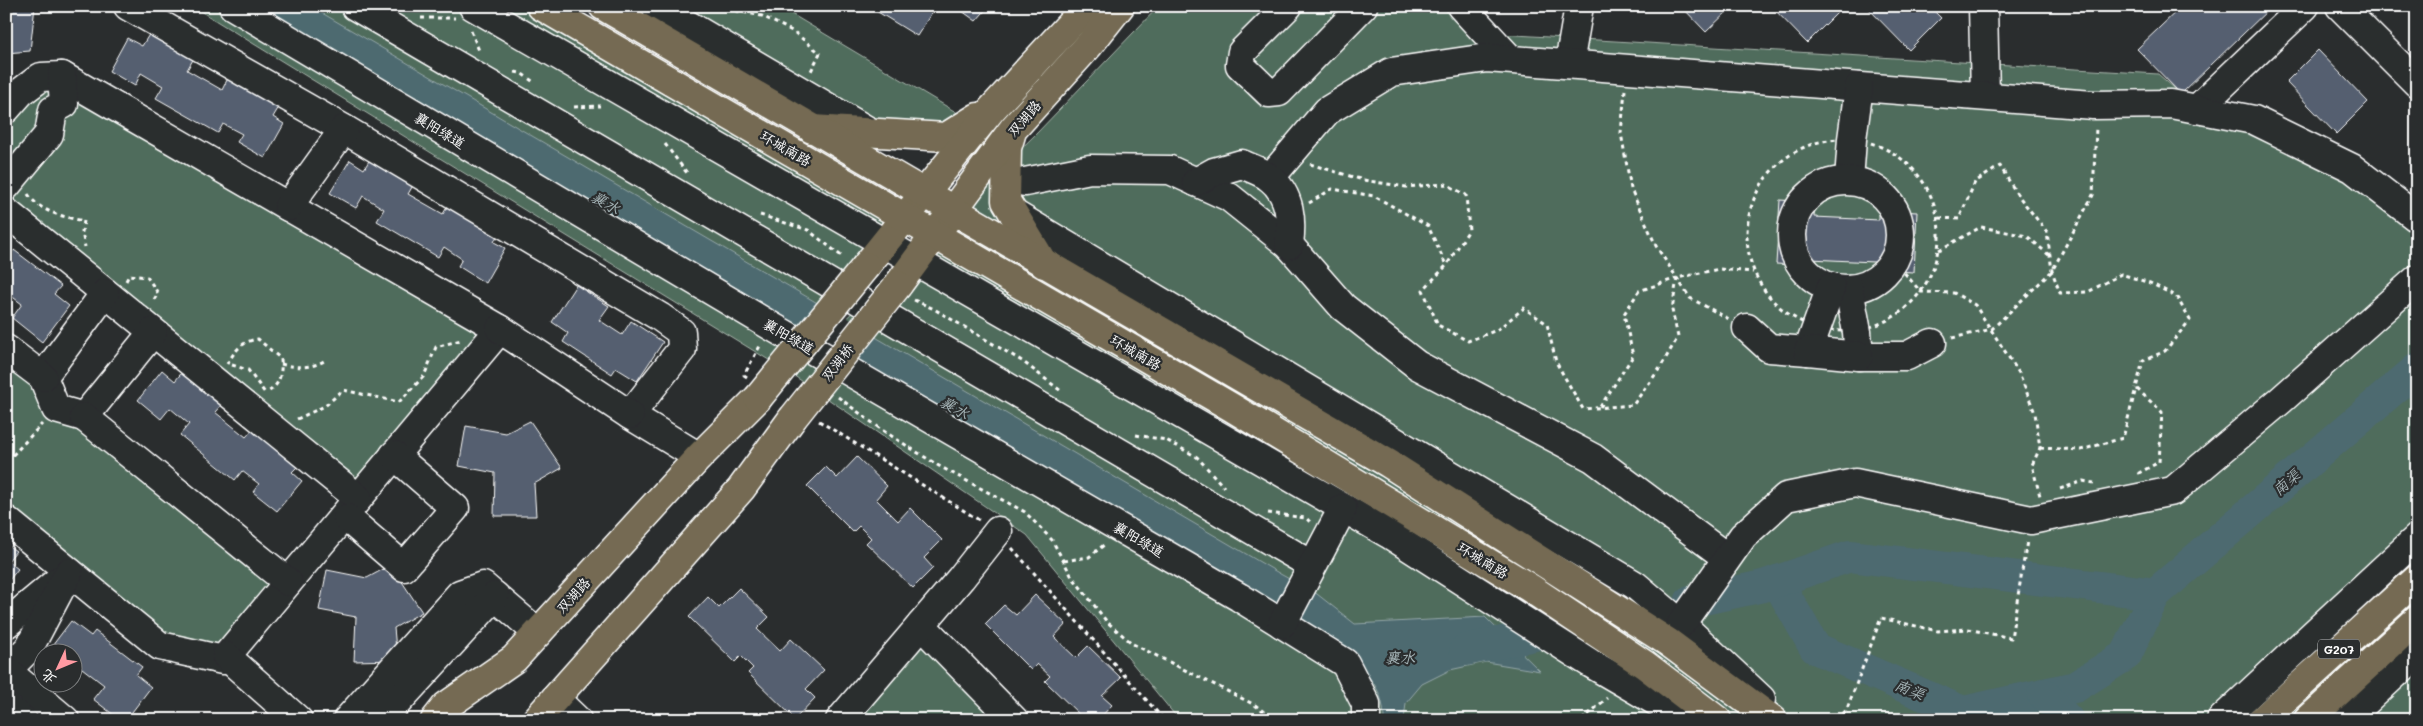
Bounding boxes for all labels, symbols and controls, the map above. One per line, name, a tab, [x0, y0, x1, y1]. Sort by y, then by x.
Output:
street label: 双湖路	[1003, 96, 1045, 140]
street label: 襄阳绿道	[411, 107, 469, 153]
street label: 环城南路	[757, 126, 815, 170]
water label: 襄水	[588, 186, 625, 219]
street label: 襄阳绿道	[760, 314, 818, 358]
street label: 环城南路	[1107, 330, 1165, 374]
street label: 双湖桥	[817, 340, 857, 384]
water label: 襄水	[937, 391, 974, 424]
water label: 南渠	[2268, 463, 2305, 499]
street label: 襄阳绿道	[1110, 517, 1168, 561]
street label: 环城南路	[1454, 537, 1512, 583]
street label: 双湖路	[552, 573, 594, 617]
road number: G207	[2318, 640, 2360, 659]
north arrow	[32, 644, 82, 694]
water label: 襄水	[1385, 647, 1416, 667]
text: 北	[37, 666, 60, 689]
water label: 南渠	[1892, 674, 1930, 705]

